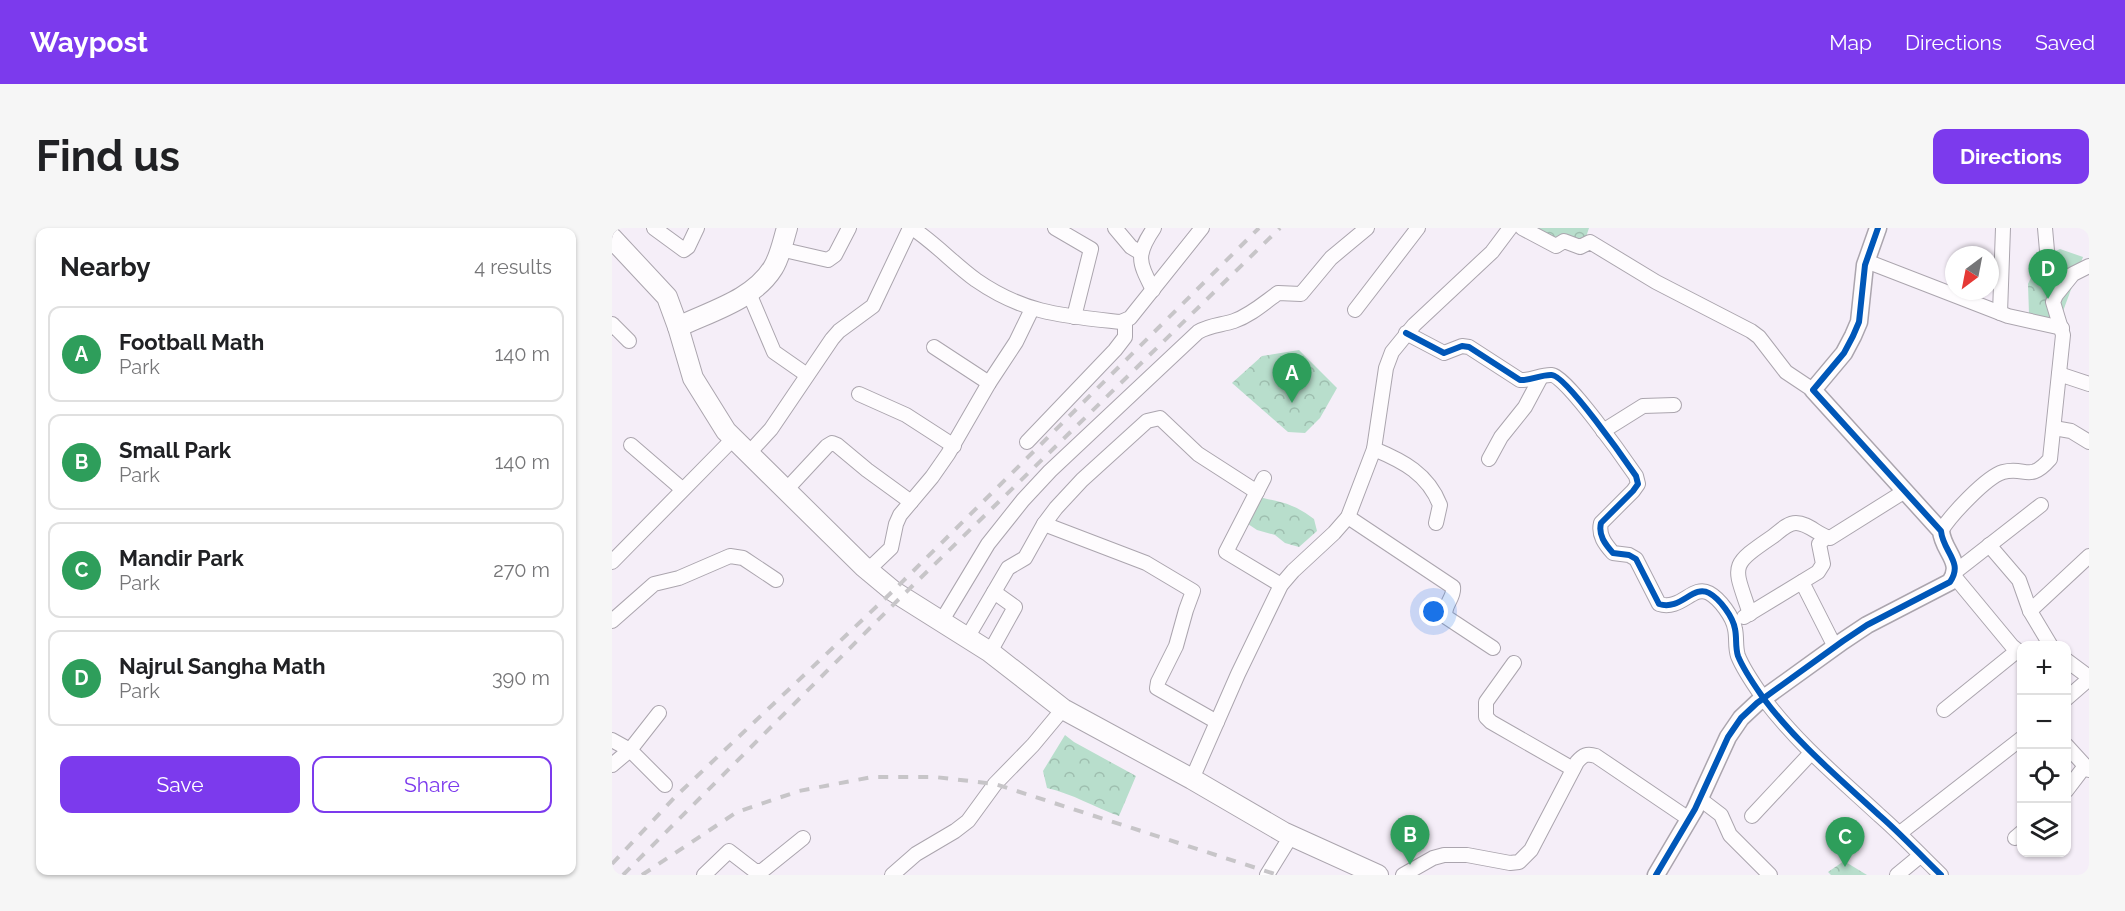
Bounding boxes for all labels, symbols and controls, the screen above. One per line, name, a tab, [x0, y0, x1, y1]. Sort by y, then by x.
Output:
text: Waypost	[30, 26, 148, 59]
text: Map	[1829, 30, 1872, 55]
text: Directions	[1905, 30, 2002, 55]
text: Saved	[2035, 30, 2095, 55]
button: Directions	[1933, 129, 2089, 184]
text: Find us	[36, 132, 180, 181]
north arrow	[1945, 246, 1999, 300]
pin: D	[2028, 250, 2068, 299]
text: Nearby	[60, 252, 150, 282]
text: 4 results	[474, 255, 552, 279]
text: Football Math	[119, 329, 264, 355]
text: A	[75, 342, 88, 366]
text: 140 m	[495, 342, 550, 366]
pin: A	[1272, 354, 1312, 403]
text: Park	[119, 355, 160, 379]
text: Small Park	[119, 437, 231, 463]
text: B	[75, 450, 88, 474]
text: 140 m	[495, 450, 550, 474]
text: Park	[119, 463, 160, 487]
text: Mandir Park	[119, 545, 244, 571]
text: C	[75, 558, 88, 582]
text: 270 m	[493, 558, 550, 582]
text: Park	[119, 571, 160, 595]
your location	[1419, 597, 1448, 626]
map controls	[2017, 641, 2071, 857]
button: +	[2017, 641, 2071, 695]
text: Najrul Sangha Math	[119, 653, 325, 679]
text: D	[74, 666, 89, 690]
text: 390 m	[492, 666, 550, 690]
text: Park	[119, 679, 160, 703]
button: −	[2017, 695, 2071, 749]
button: locate	[2017, 749, 2071, 803]
button: Save	[60, 756, 300, 813]
button: Share	[312, 756, 552, 813]
button: layers	[2017, 803, 2071, 857]
pin: B	[1390, 816, 1430, 865]
pin: C	[1826, 818, 1864, 867]

